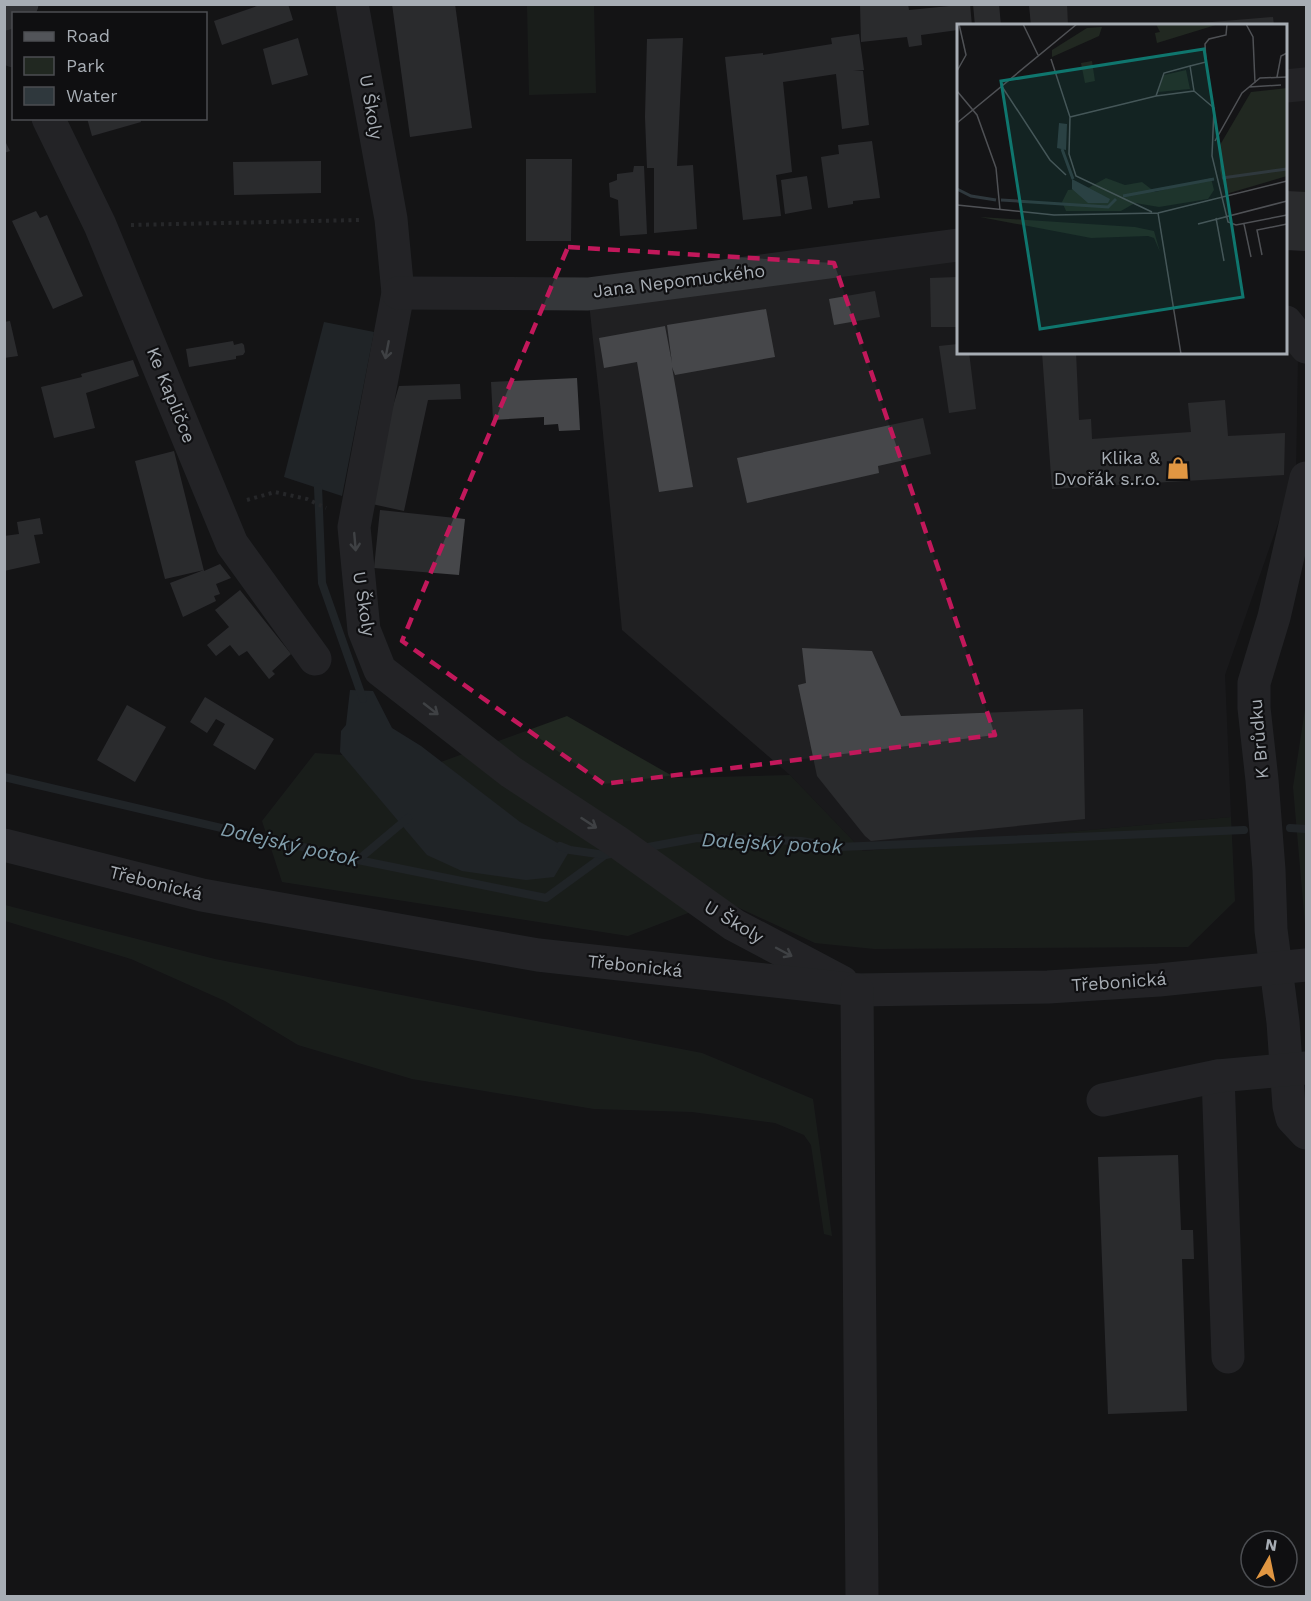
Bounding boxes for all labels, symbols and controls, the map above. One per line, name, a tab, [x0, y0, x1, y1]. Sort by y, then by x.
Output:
legend	[12, 12, 207, 120]
inset map	[957, 24, 1287, 354]
text: Road	[66, 25, 110, 46]
text: Park	[66, 55, 105, 76]
street label: U Školy	[355, 73, 388, 142]
text: Water	[66, 85, 118, 106]
street label: Jana Nepomuckého	[592, 260, 766, 301]
one-way arrow	[381, 340, 392, 360]
street label: Ke Kapličce	[143, 344, 200, 446]
place label: Klika & Dvořák s.r.o.	[1054, 447, 1161, 489]
shop icon: Klika & Dvořák s.r.o.	[1165, 455, 1191, 481]
one-way arrow	[350, 532, 361, 552]
street label: U Školy	[349, 570, 380, 639]
street label: K Brůdku	[1245, 698, 1272, 780]
one-way arrow	[422, 703, 438, 715]
water label: Dalejský potok	[219, 816, 362, 872]
one-way arrow	[580, 817, 596, 829]
water label: Dalejský potok	[701, 827, 844, 859]
street label: Třebonická	[107, 861, 205, 904]
street label: U Školy	[701, 896, 768, 948]
one-way arrow	[775, 946, 792, 958]
street label: Třebonická	[587, 950, 684, 981]
street label: Třebonická	[1071, 968, 1167, 995]
north arrow	[1239, 1529, 1299, 1589]
text: N	[1264, 1534, 1279, 1555]

